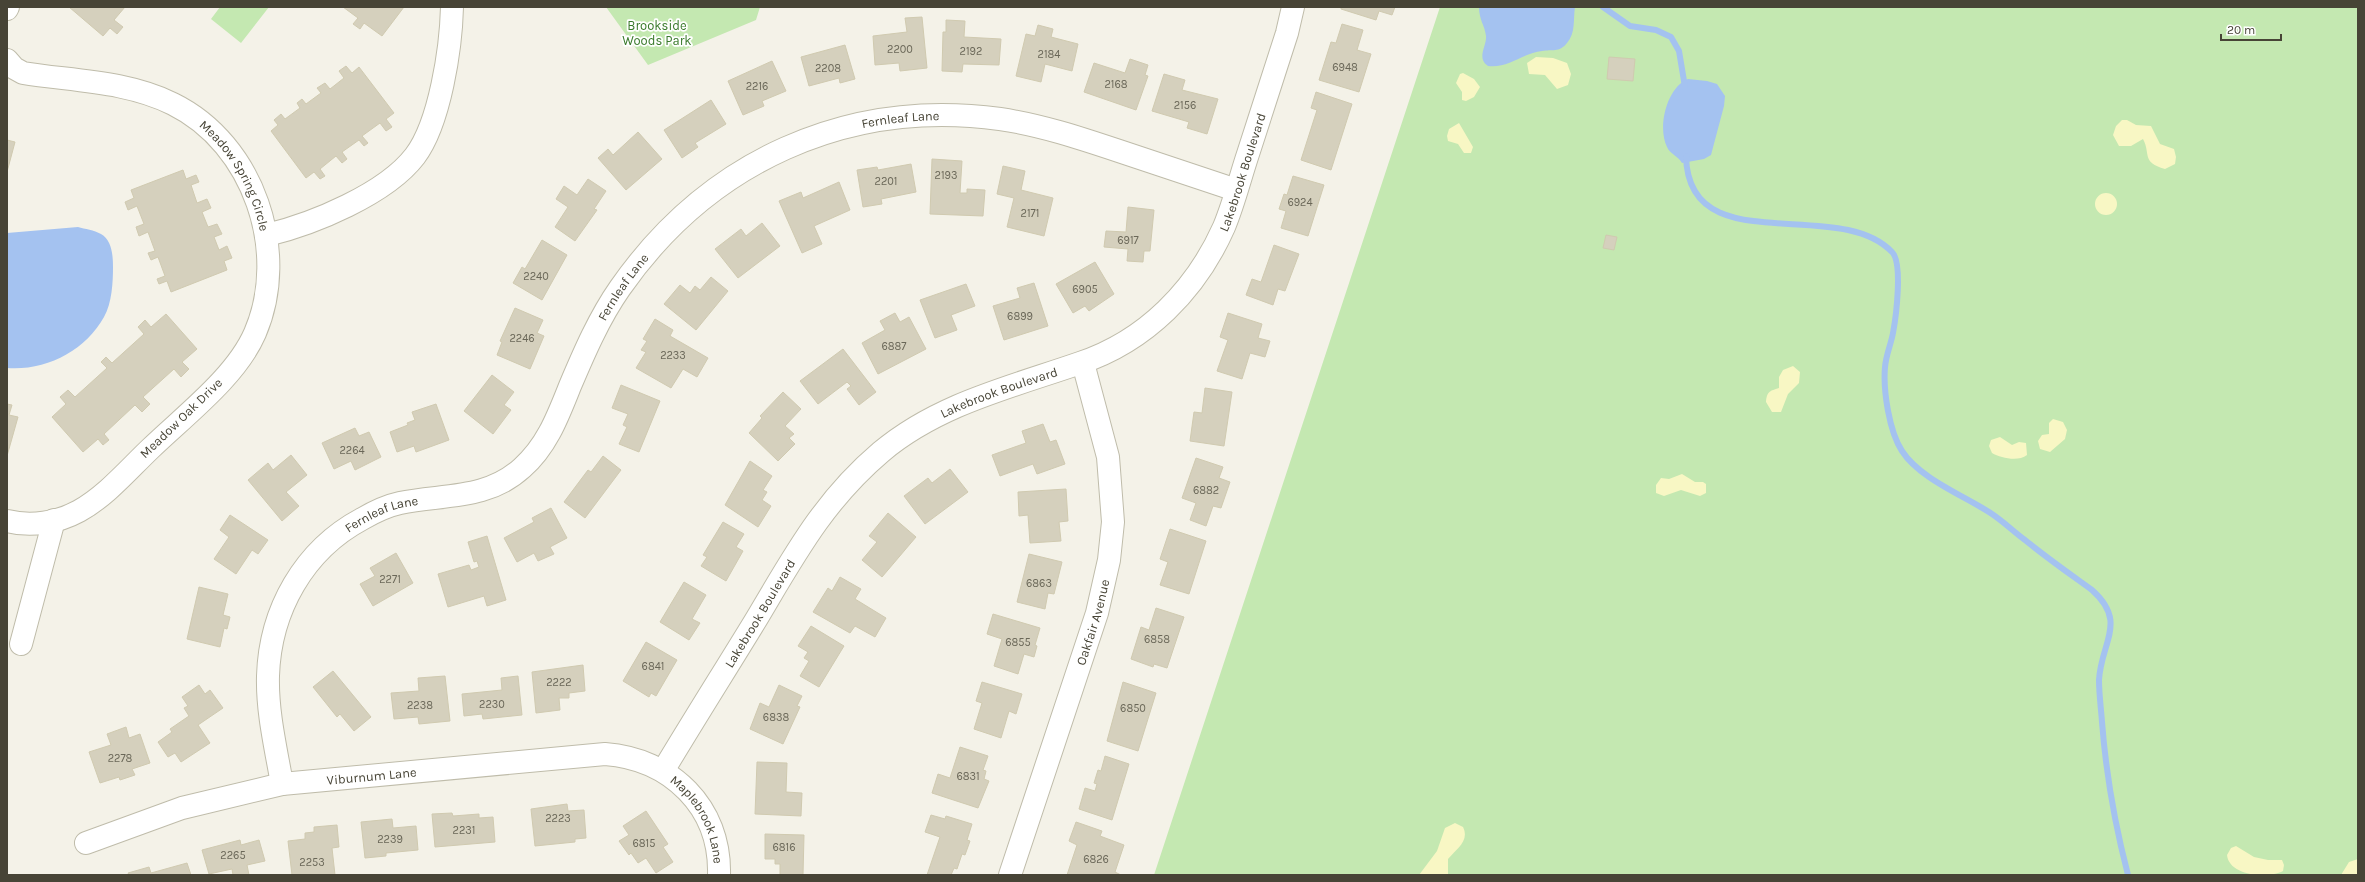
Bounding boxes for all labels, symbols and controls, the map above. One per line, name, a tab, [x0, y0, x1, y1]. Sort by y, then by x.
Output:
scale bar	[2221, 16, 2281, 42]
park label: Brookside Woods Park	[622, 18, 692, 48]
text: 20 m	[2227, 23, 2255, 37]
house number: 2200	[887, 43, 913, 56]
house number: 2192	[960, 45, 982, 58]
house number: 2184	[1038, 48, 1060, 61]
house number: 6948	[1332, 61, 1358, 74]
house number: 2208	[815, 62, 841, 75]
house number: 2168	[1104, 78, 1128, 91]
house number: 2216	[746, 80, 768, 93]
house number: 2156	[1174, 99, 1196, 112]
street label: Fernleaf Lane	[860, 108, 940, 131]
street label: Lakebrook Boulevard	[1215, 111, 1268, 234]
street label: Meadow Spring Circle	[197, 117, 272, 233]
house number: 2193	[935, 169, 957, 182]
house number: 2201	[875, 175, 897, 188]
house number: 6924	[1287, 196, 1313, 209]
house number: 2171	[1021, 207, 1039, 220]
house number: 6917	[1117, 234, 1139, 247]
street label: Fernleaf Lane	[594, 250, 651, 323]
house number: 2240	[523, 270, 549, 283]
house number: 6905	[1072, 283, 1098, 296]
house number: 6899	[1007, 310, 1033, 323]
house number: 2246	[509, 332, 535, 345]
house number: 6887	[882, 340, 906, 353]
house number: 2233	[660, 349, 686, 362]
street label: Lakebrook Boulevard	[938, 364, 1059, 421]
street label: Meadow Oak Drive	[137, 375, 225, 461]
house number: 2264	[339, 444, 365, 457]
house number: 6882	[1193, 484, 1219, 497]
street label: Fernleaf Lane	[342, 493, 419, 535]
street label: Lakebrook Boulevard	[721, 556, 798, 670]
house number: 2271	[379, 573, 401, 586]
house number: 6863	[1026, 577, 1052, 590]
street label: Oakfair Avenue	[1073, 578, 1112, 667]
house number: 6858	[1144, 633, 1170, 646]
house number: 6855	[1005, 636, 1031, 649]
house number: 6841	[642, 660, 664, 673]
house number: 2222	[546, 676, 572, 689]
house number: 2230	[479, 698, 505, 711]
house number: 2238	[407, 699, 433, 712]
house number: 6850	[1120, 702, 1146, 715]
house number: 6838	[763, 711, 789, 724]
house number: 2278	[108, 752, 133, 765]
street label: Viburnum Lane	[326, 764, 418, 787]
house number: 6831	[956, 770, 980, 783]
street label: Maplebrook Lane	[668, 772, 726, 864]
house number: 2223	[545, 812, 571, 825]
house number: 2231	[453, 824, 475, 837]
house number: 2239	[377, 833, 403, 846]
house number: 6815	[633, 837, 655, 850]
house number: 6816	[773, 841, 796, 854]
house number: 2265	[220, 849, 246, 862]
house number: 6826	[1083, 853, 1109, 866]
house number: 2253	[299, 856, 325, 869]

